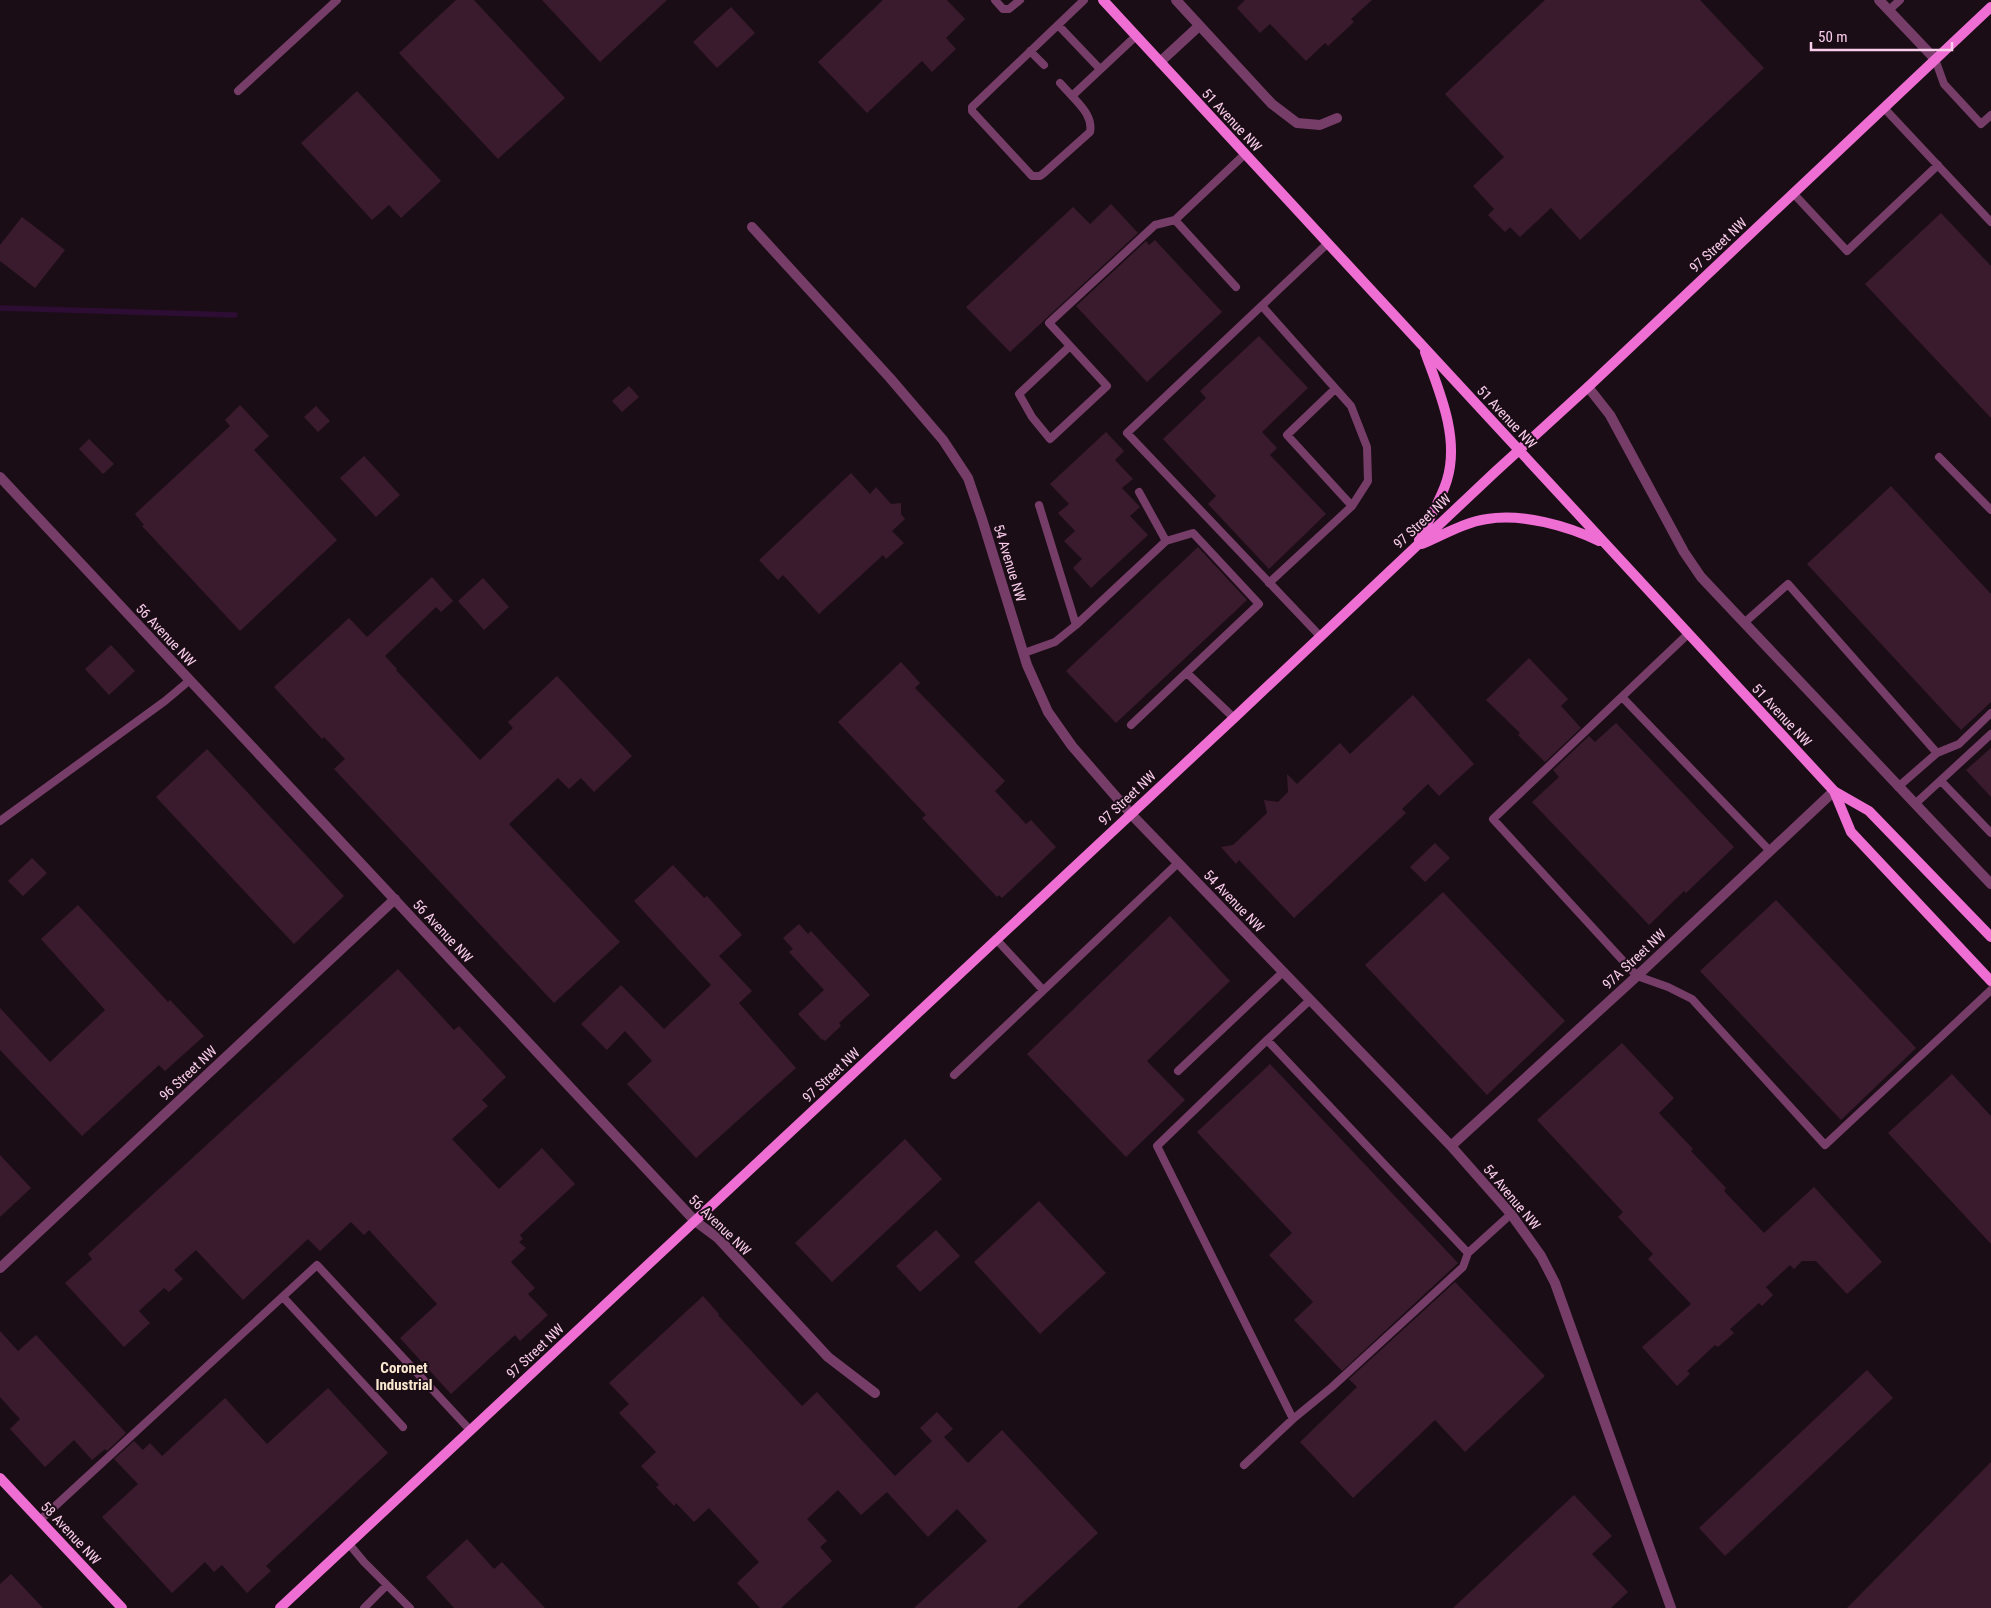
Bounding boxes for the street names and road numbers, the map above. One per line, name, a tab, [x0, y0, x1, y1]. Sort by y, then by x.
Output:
street label: 51 Avenue NW	[1199, 85, 1265, 155]
street label: 97 Street NW	[1686, 214, 1750, 276]
street label: 51 Avenue NW	[1474, 382, 1540, 452]
street label: 97 Street NW	[1390, 490, 1454, 552]
street label: 54 Avenue NW	[991, 522, 1029, 604]
street label: 56 Avenue NW	[133, 600, 199, 670]
street label: 51 Avenue NW	[1749, 680, 1815, 750]
street label: 97 Street NW	[1095, 767, 1159, 829]
street label: 54 Avenue NW	[1200, 867, 1268, 936]
street label: 56 Avenue NW	[410, 896, 476, 966]
street label: 97A Street NW	[1599, 925, 1669, 992]
street label: 96 Street NW	[156, 1042, 220, 1104]
street label: 97 Street NW	[799, 1044, 863, 1106]
street label: 54 Avenue NW	[1480, 1161, 1544, 1233]
street label: 56 Avenue NW	[686, 1191, 755, 1259]
street label: 97 Street NW	[503, 1320, 567, 1382]
street label: 58 Avenue NW	[38, 1498, 104, 1568]

